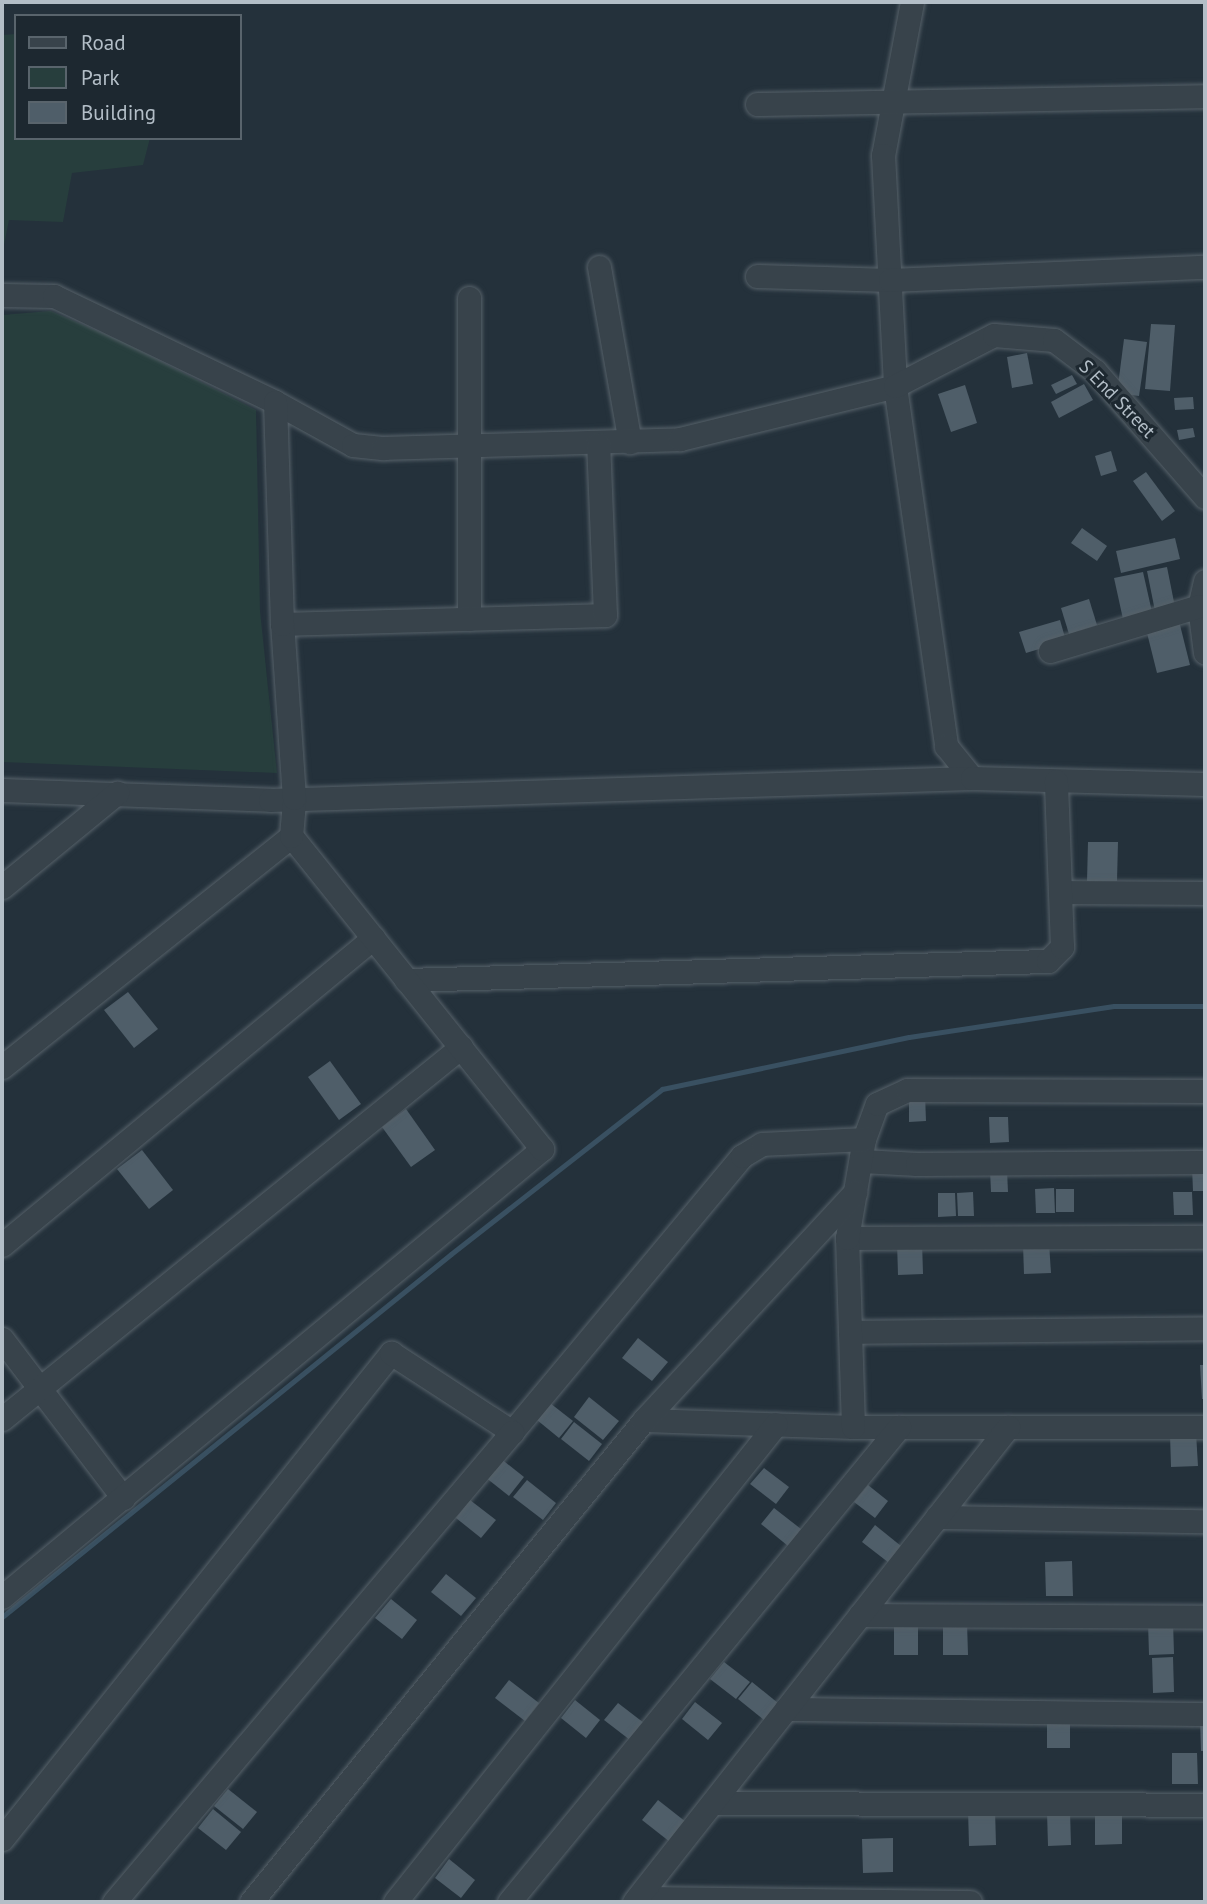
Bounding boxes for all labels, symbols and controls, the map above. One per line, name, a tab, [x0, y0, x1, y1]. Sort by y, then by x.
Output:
legend	[14, 14, 242, 140]
text: Road	[81, 29, 125, 56]
text: Park	[81, 64, 120, 91]
text: Building	[81, 99, 156, 126]
street label: S End Street	[1074, 355, 1160, 443]

